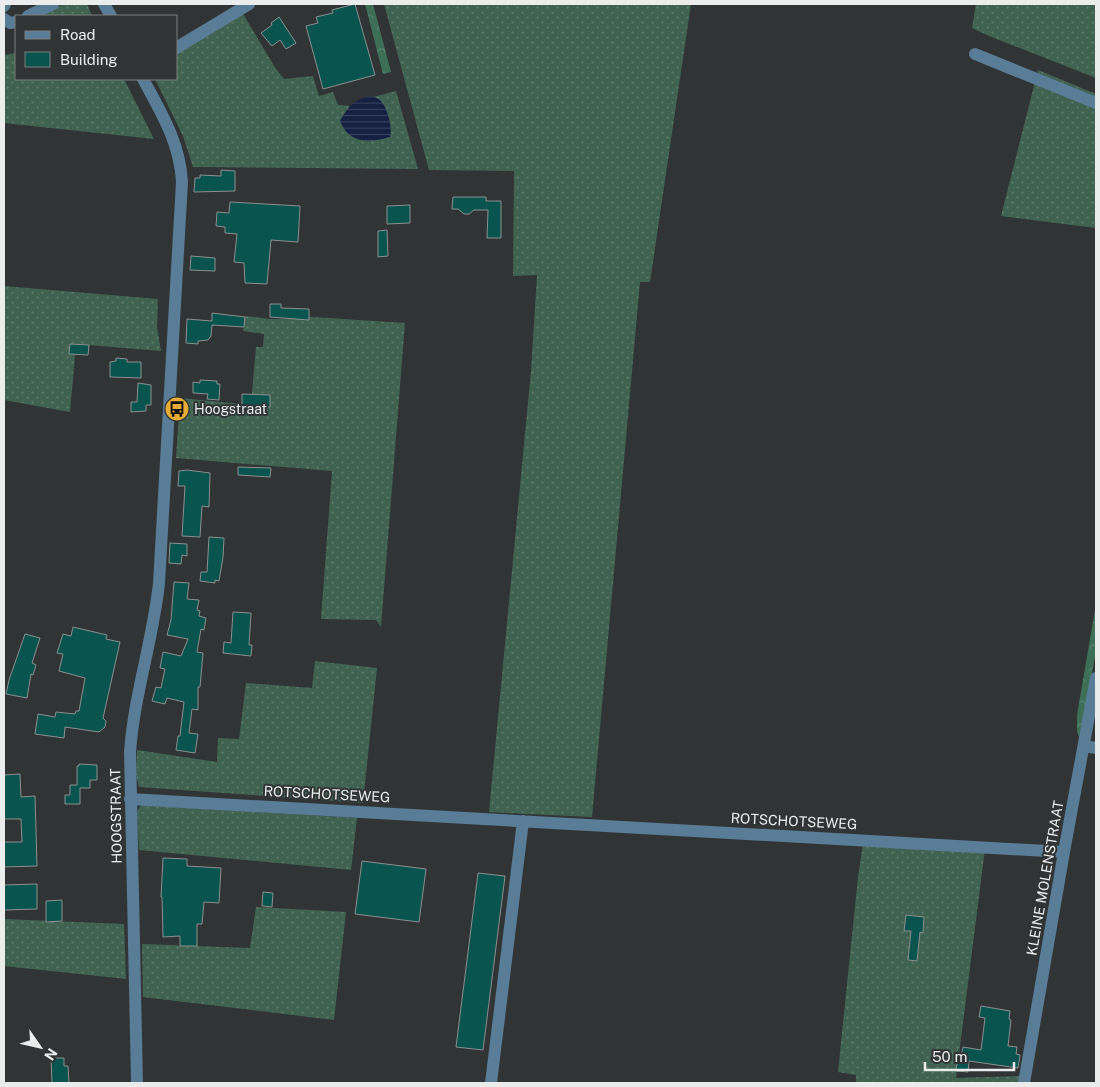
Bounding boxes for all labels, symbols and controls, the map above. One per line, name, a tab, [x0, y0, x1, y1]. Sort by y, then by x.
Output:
legend	[15, 15, 178, 80]
text: Road	[60, 26, 96, 43]
text: Building	[60, 51, 118, 68]
bus stop icon: Hoogstraat	[164, 396, 190, 422]
place label: Hoogstraat	[194, 401, 267, 417]
street label: HOOGSTRAAT	[107, 768, 125, 864]
street label: ROTSCHOTSEWEG	[263, 783, 391, 805]
street label: KLEINE MOLENSTRAAT	[1023, 799, 1067, 957]
street label: ROTSCHOTSEWEG	[730, 810, 858, 832]
north arrow	[15, 1022, 65, 1072]
scale bar	[925, 1040, 1014, 1072]
text: N	[41, 1045, 60, 1063]
text: 50 m	[932, 1048, 967, 1065]

